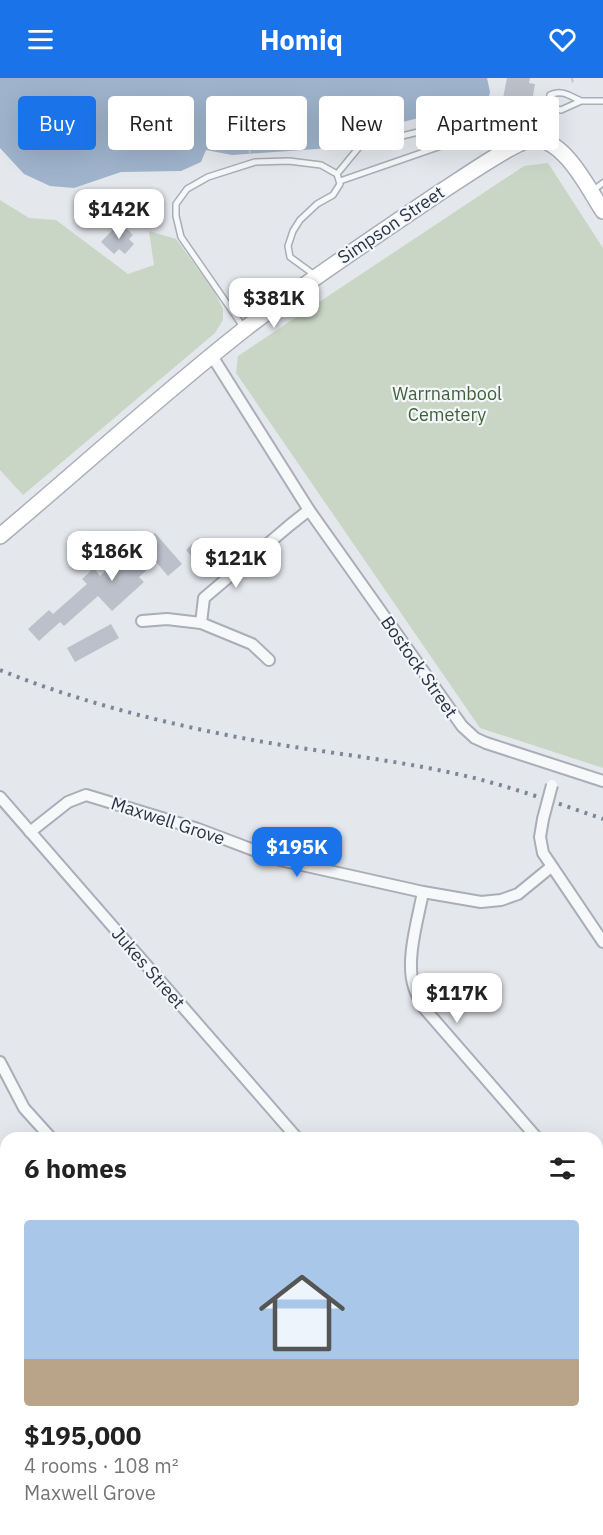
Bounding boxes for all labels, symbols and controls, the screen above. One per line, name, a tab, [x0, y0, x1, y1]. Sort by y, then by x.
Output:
text: Homiq	[260, 22, 343, 57]
icon: menu	[24, 23, 57, 56]
icon: heart	[546, 23, 579, 56]
chip: Buy	[18, 96, 96, 150]
chip: Rent	[108, 96, 194, 150]
chip: Filters	[206, 96, 307, 150]
chip: New	[319, 96, 404, 150]
chip: Apartment	[416, 96, 559, 150]
street label: Simpson Street	[333, 180, 448, 269]
pin: $142K	[77, 189, 161, 240]
text: $142K	[88, 195, 150, 222]
pin: $381K	[232, 278, 316, 329]
text: $381K	[243, 284, 305, 311]
park label: Warrnambool Cemetery	[392, 382, 502, 426]
pin: $186K	[70, 531, 154, 582]
text: $186K	[81, 537, 143, 564]
pin: $121K	[194, 538, 278, 589]
text: $121K	[205, 544, 267, 571]
street label: Bostock Street	[376, 611, 463, 722]
street label: Maxwell Grove	[108, 791, 228, 850]
pin: $195K	[255, 827, 339, 878]
text: $195K	[266, 833, 328, 860]
street label: Jukes Street	[107, 922, 190, 1013]
pin: $117K	[415, 973, 499, 1024]
text: $117K	[426, 979, 488, 1006]
text: 6 homes	[24, 1151, 127, 1185]
icon: filters	[546, 1152, 579, 1185]
icon: home	[248, 1259, 356, 1367]
text: $195,000	[24, 1418, 141, 1452]
text: 4 rooms · 108 m²	[24, 1452, 179, 1479]
text: Maxwell Grove	[24, 1479, 156, 1506]

